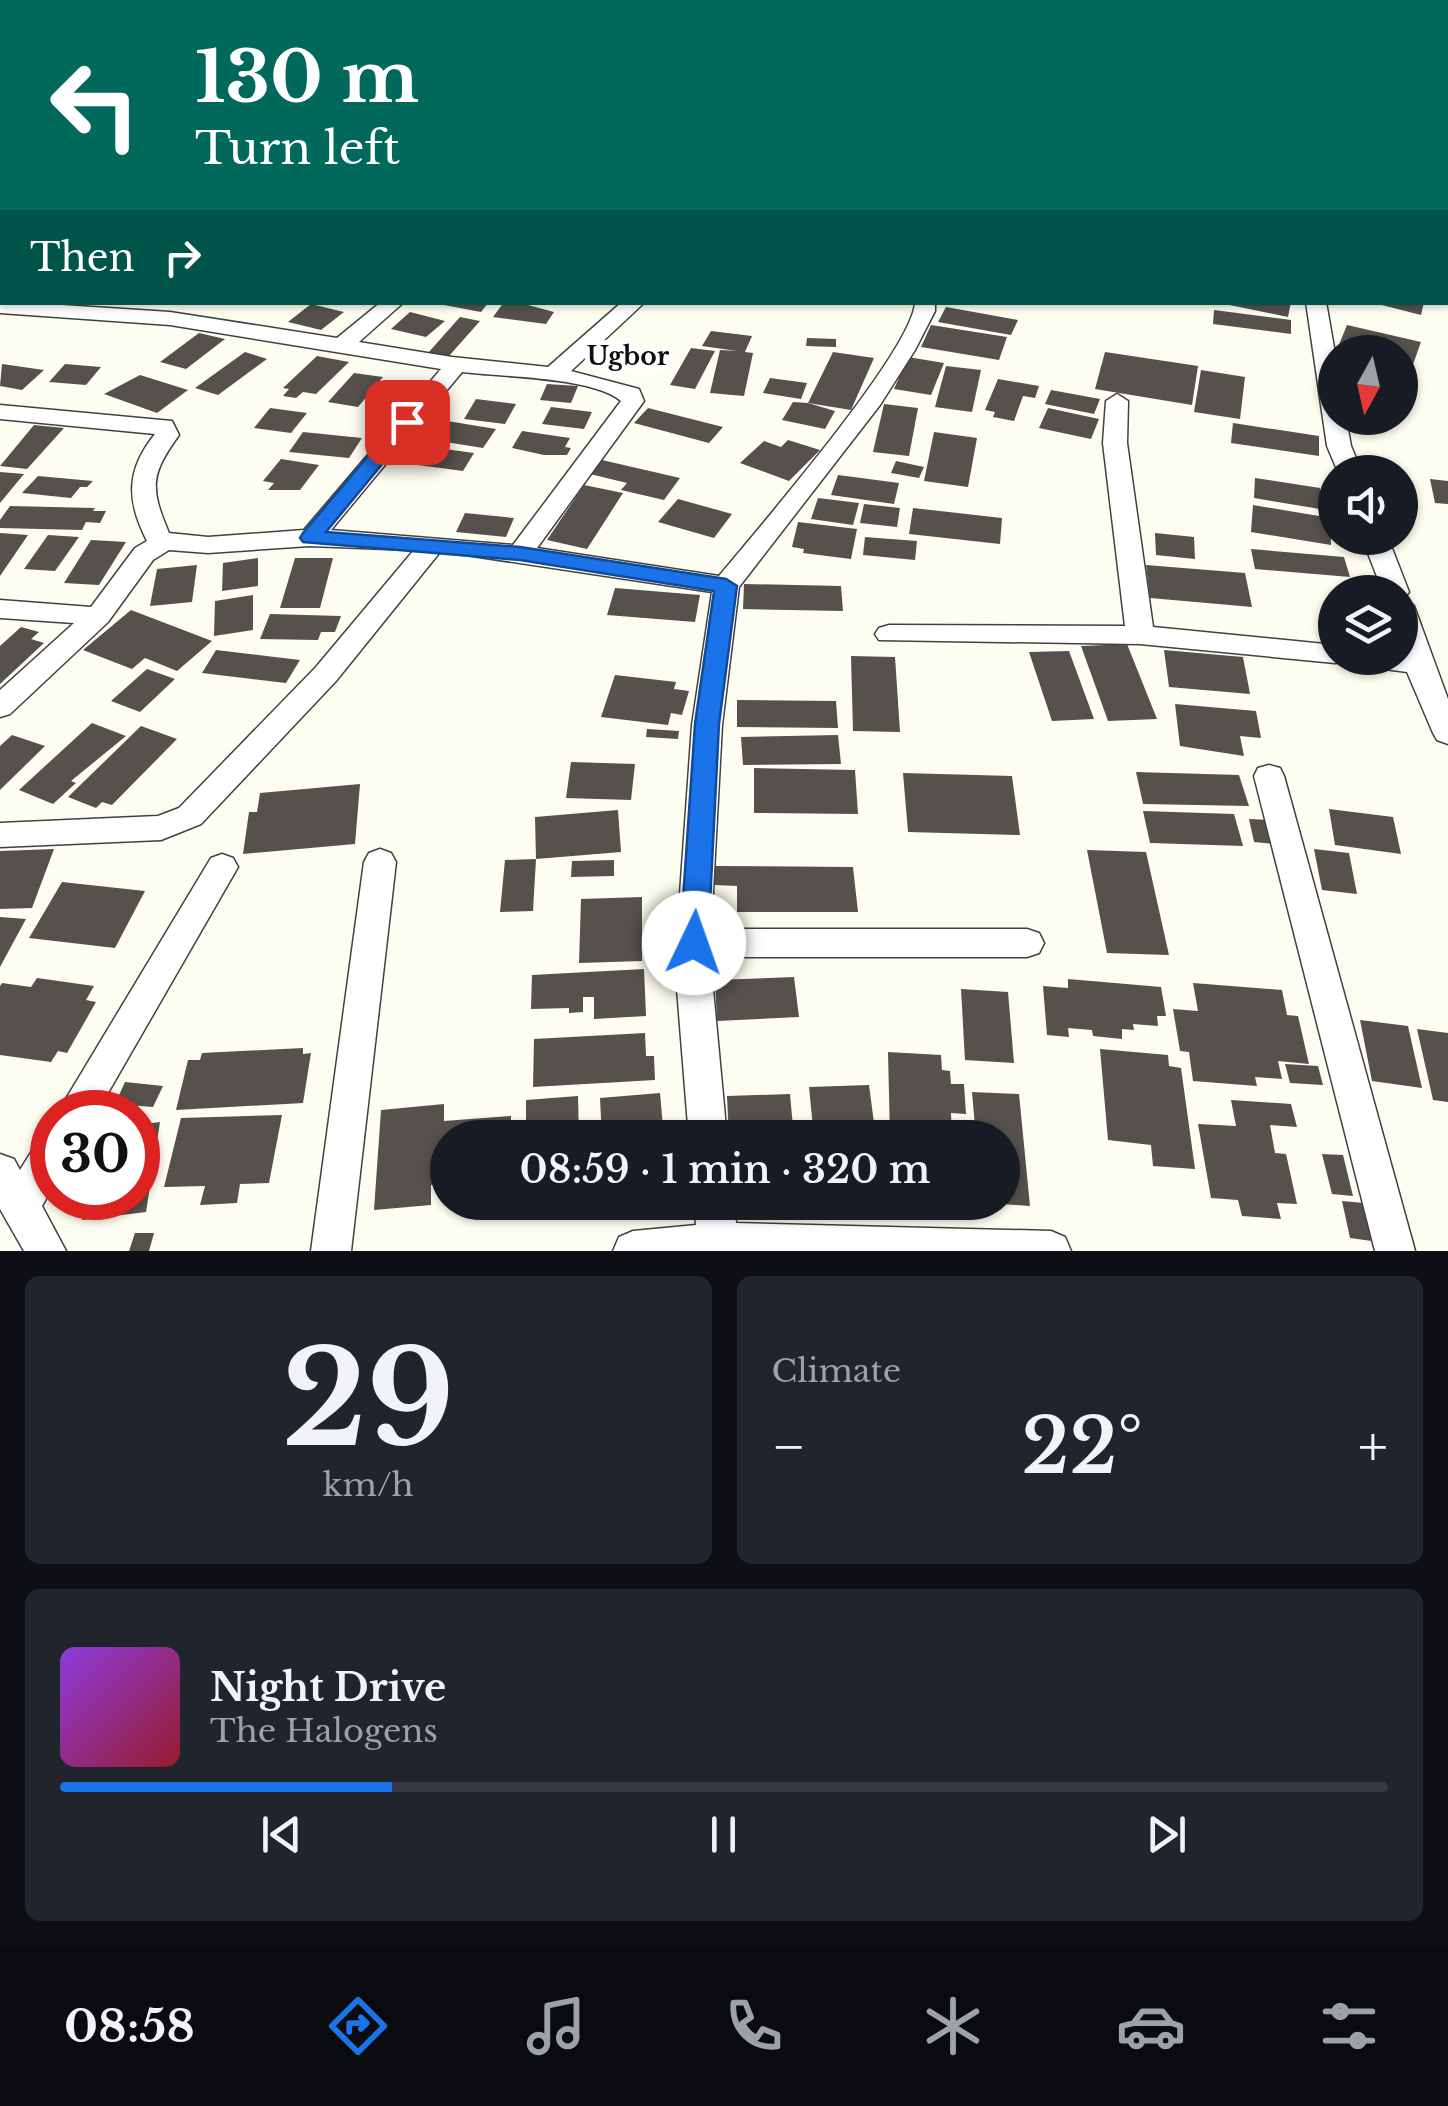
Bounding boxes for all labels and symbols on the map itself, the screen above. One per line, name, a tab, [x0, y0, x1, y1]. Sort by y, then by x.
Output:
north arrow	[1318, 335, 1418, 435]
district label: Ugbor	[587, 341, 670, 372]
pin	[365, 380, 450, 465]
position arrow	[642, 891, 746, 995]
speed limit sign: 30	[30, 1090, 160, 1220]

